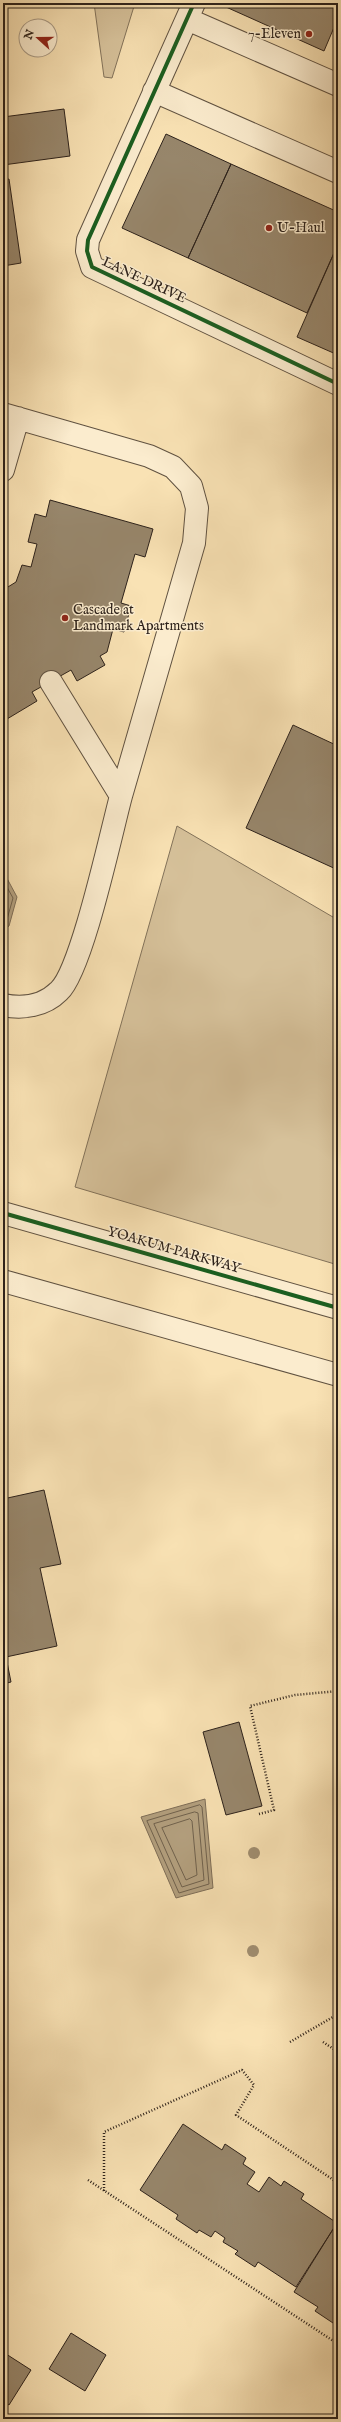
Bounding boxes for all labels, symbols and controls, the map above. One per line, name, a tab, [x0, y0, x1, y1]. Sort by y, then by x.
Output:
north arrow	[18, 18, 58, 58]
place label: 7-Eleven	[248, 25, 302, 43]
text: N	[21, 27, 38, 43]
marker: 7-Eleven	[304, 29, 314, 39]
place label: U-Haul	[277, 219, 325, 237]
marker: U-Haul	[264, 223, 274, 233]
street label: LANE DRIVE	[99, 253, 189, 307]
place label: Cascade at Landmark Apartments	[73, 601, 204, 635]
marker: Cascade at Landmark Apartments	[60, 613, 70, 623]
street label: YOAKUM PARKWAY	[105, 1222, 244, 1278]

